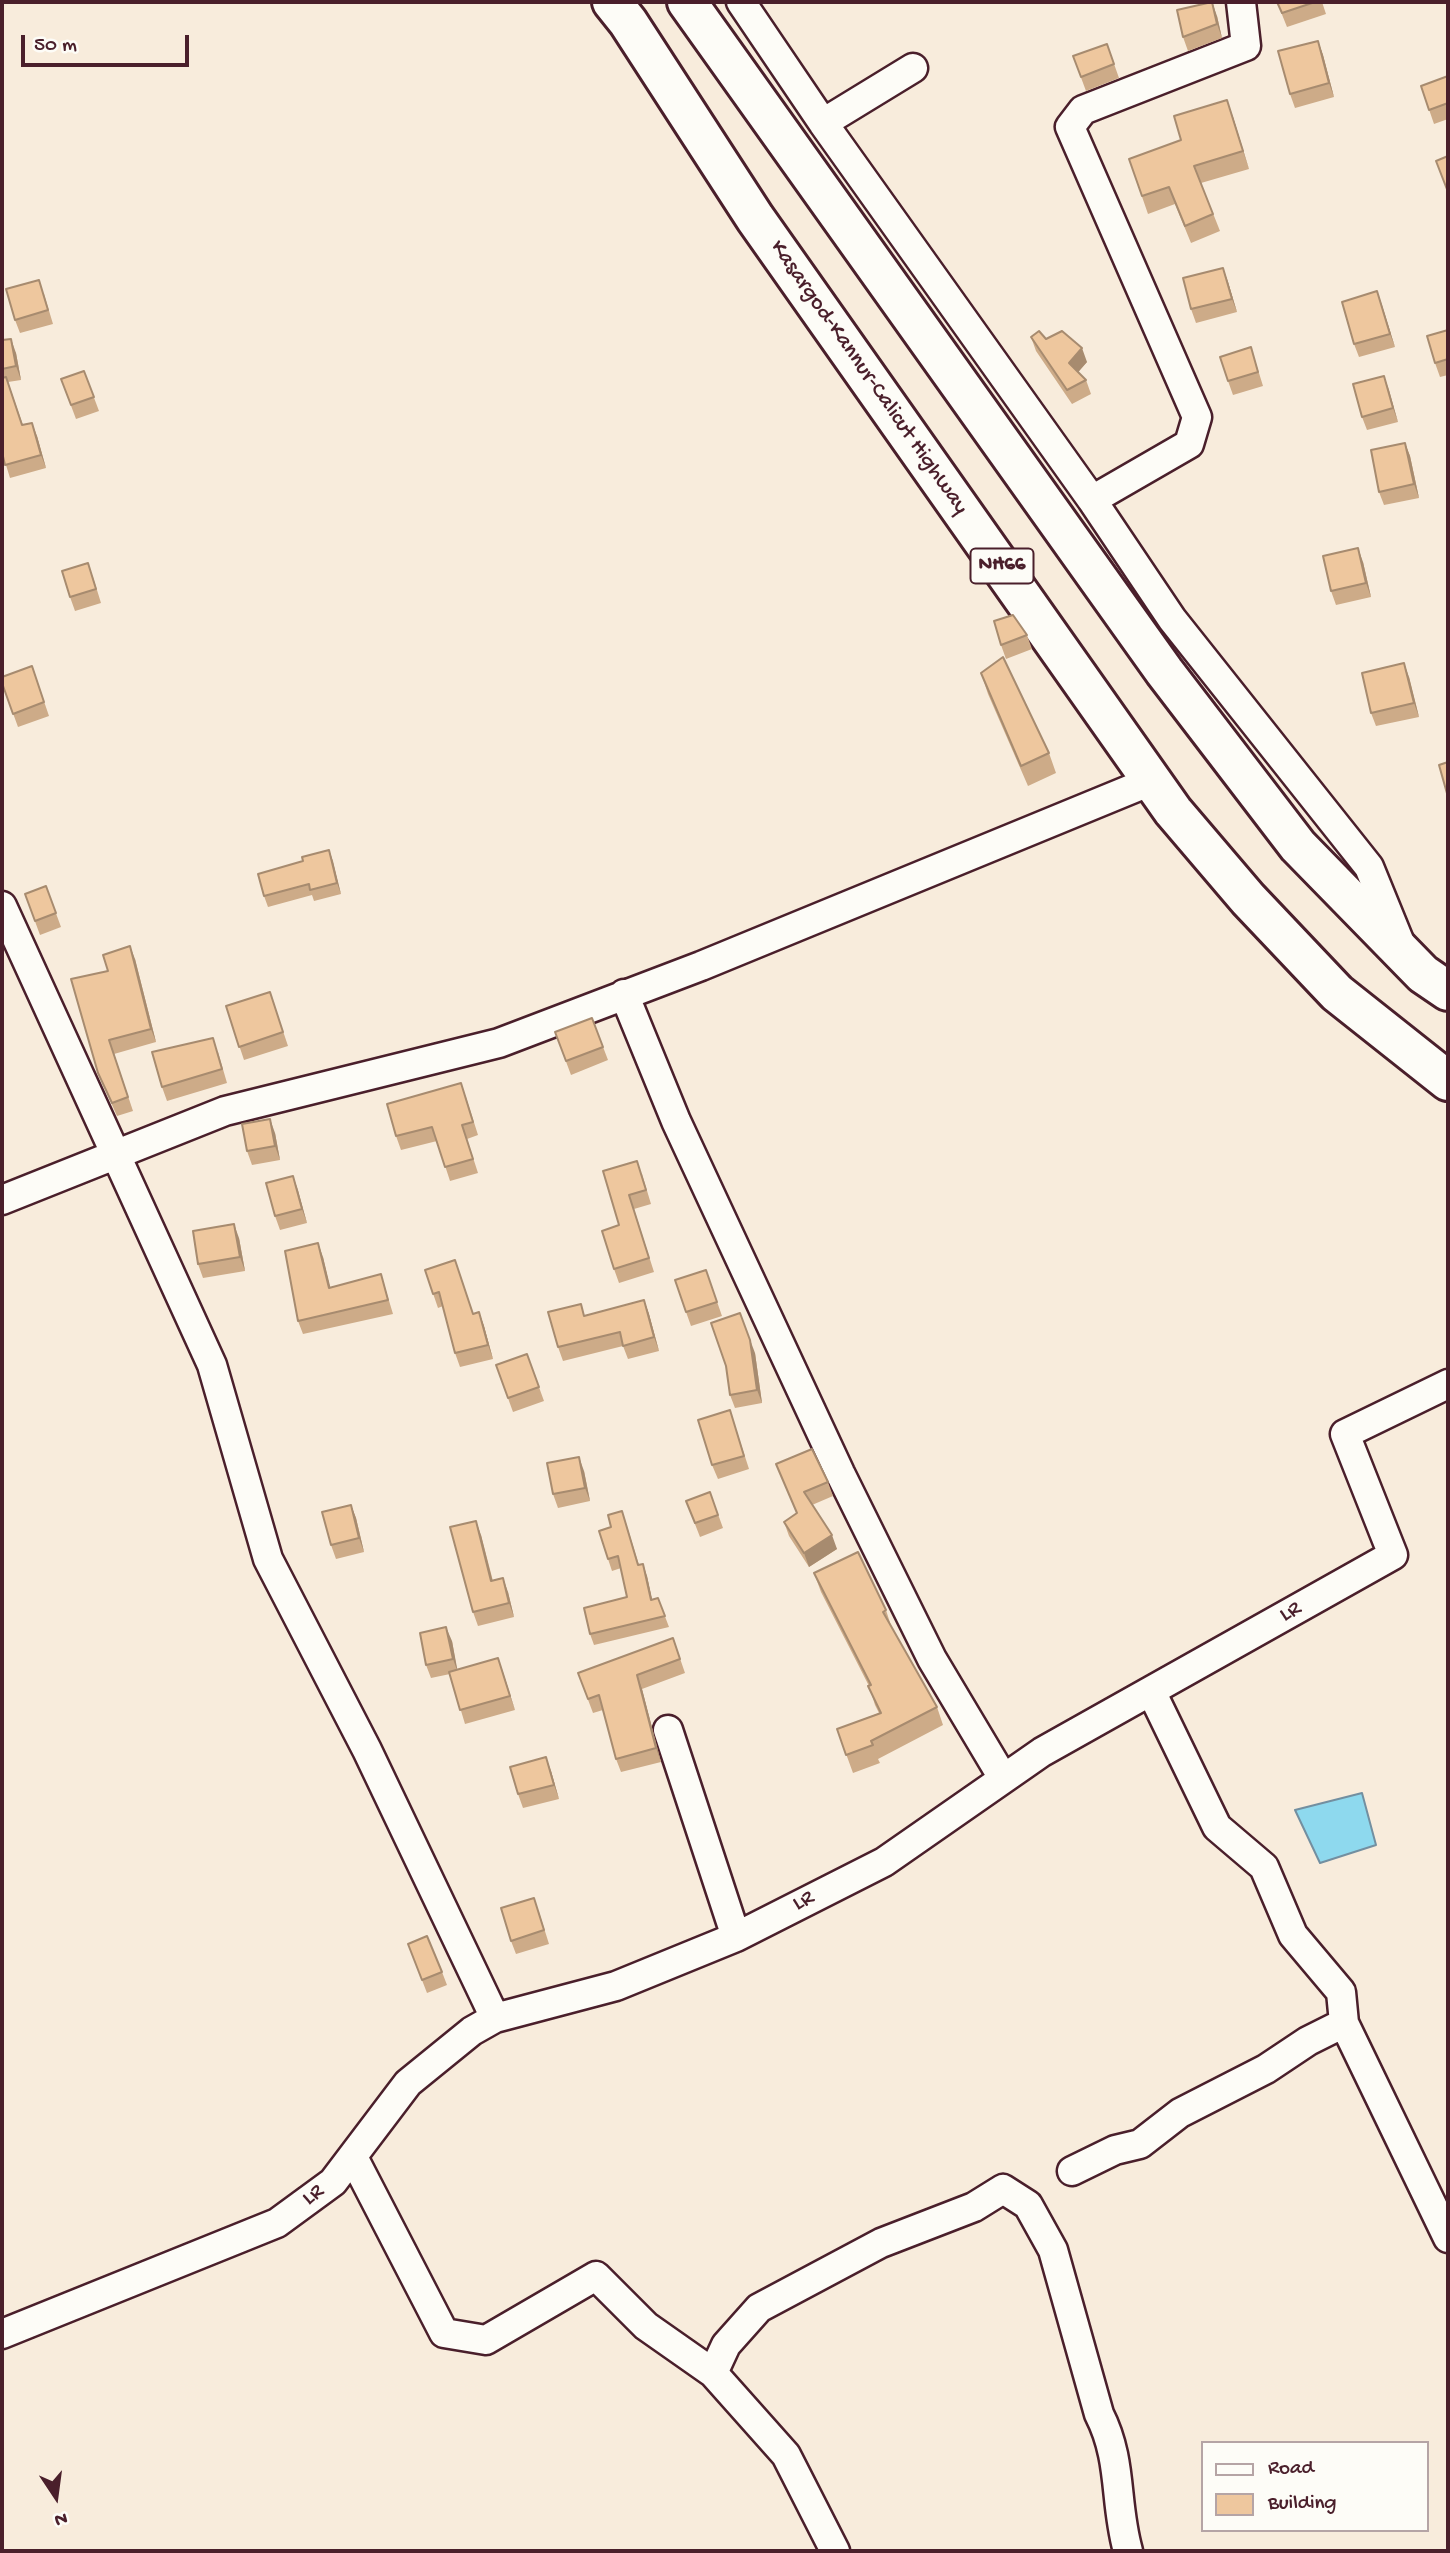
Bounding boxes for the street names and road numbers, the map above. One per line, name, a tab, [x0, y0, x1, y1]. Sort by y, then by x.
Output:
street label: Kasargod-Kannur-Calicut Highway	[763, 236, 973, 520]
road number: NH66	[970, 548, 1034, 584]
street label: LR	[1275, 1596, 1307, 1630]
street label: LR	[789, 1885, 819, 1919]
street label: LR	[298, 2179, 330, 2213]

